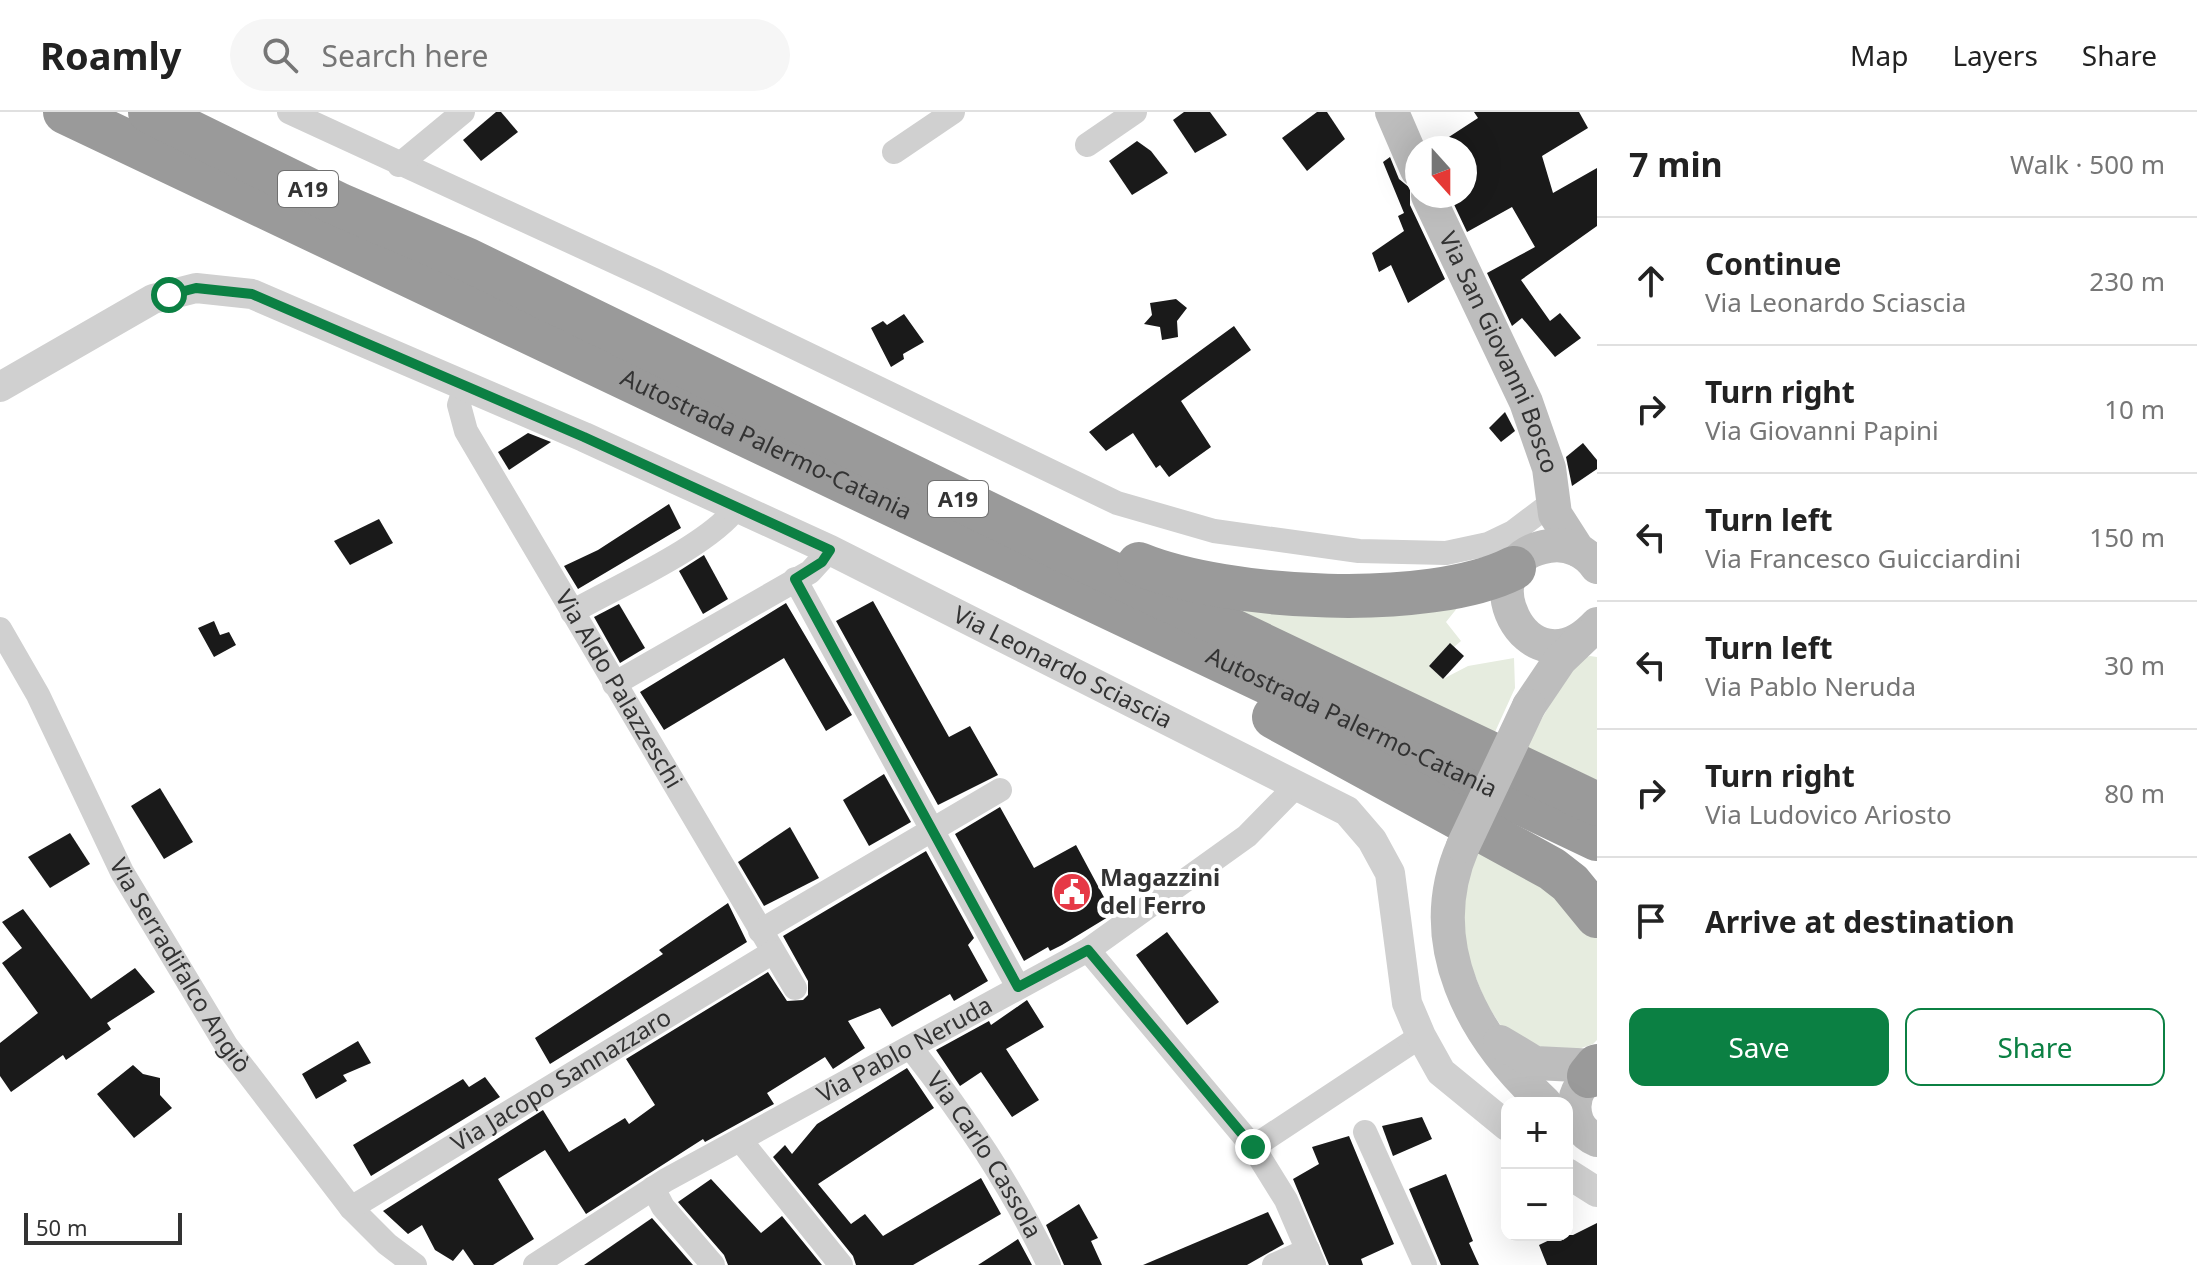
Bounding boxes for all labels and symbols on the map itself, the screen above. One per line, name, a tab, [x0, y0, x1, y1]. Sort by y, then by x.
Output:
north arrow	[1405, 136, 1477, 208]
road number: A19	[278, 171, 338, 207]
street label: Via San Giovanni Bosco	[1432, 226, 1568, 477]
route start	[151, 277, 187, 313]
street label: Autostrada Palermo-Catania	[616, 360, 918, 527]
road number: A19	[928, 481, 988, 517]
street label: Via Aldo Palazzeschi	[548, 583, 691, 794]
street label: Via Leonardo Sciascia	[948, 597, 1178, 735]
street label: Autostrada Palermo-Catania	[1201, 638, 1503, 804]
street label: Via Serradifalco Angiò	[103, 852, 259, 1079]
place label: Magazzini del Ferro	[1100, 860, 1220, 921]
public building icon: Magazzini del Ferro	[1051, 871, 1093, 913]
street label: Via Pablo Neruda	[811, 987, 997, 1110]
street label: Via Jacopo Sannazzaro	[444, 1000, 677, 1159]
street label: Via Carlo Cassola	[920, 1064, 1051, 1243]
route end	[1235, 1129, 1271, 1165]
scale bar	[24, 1209, 182, 1245]

